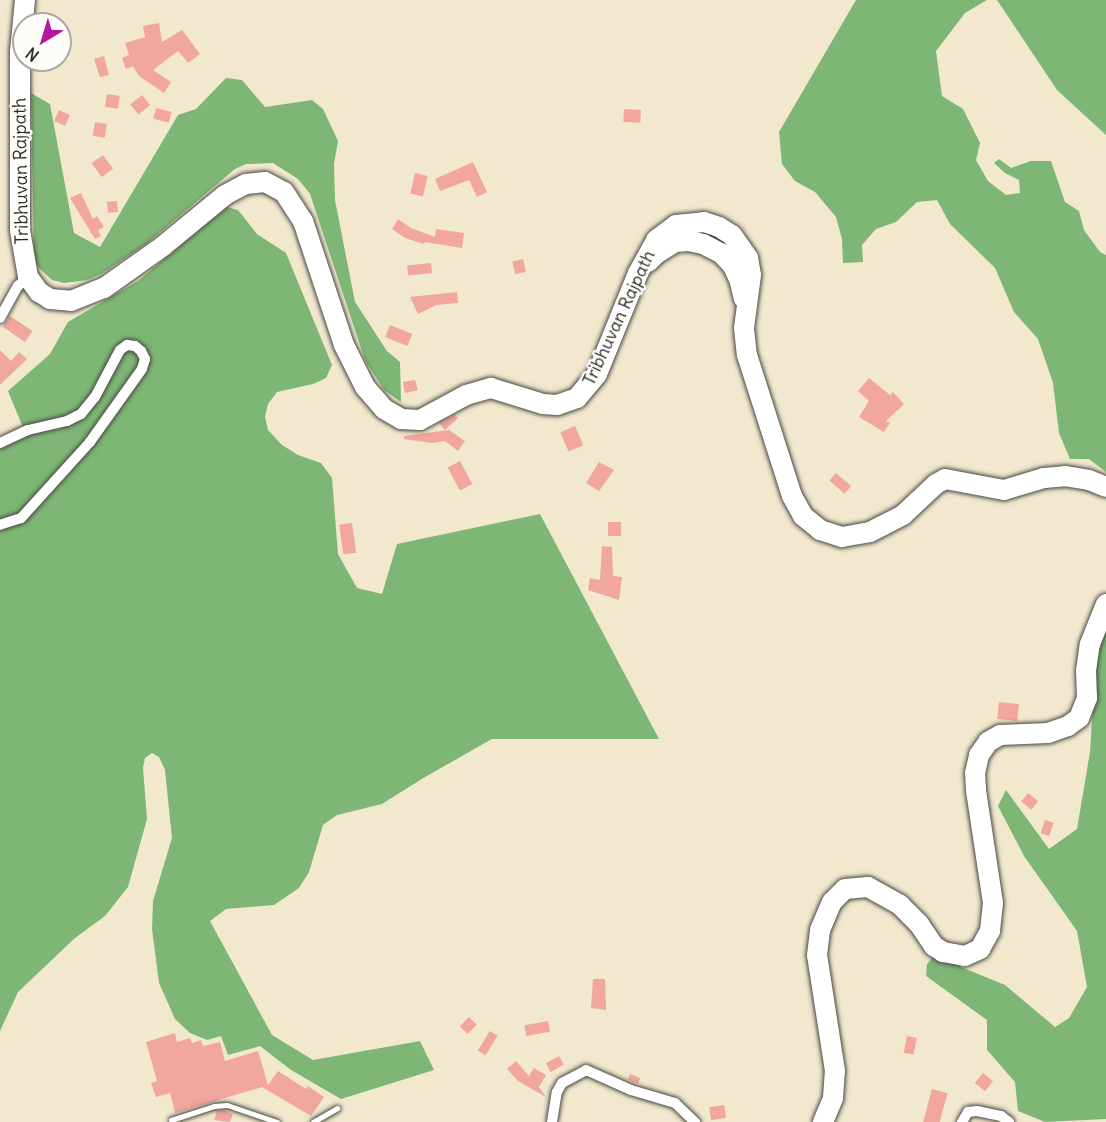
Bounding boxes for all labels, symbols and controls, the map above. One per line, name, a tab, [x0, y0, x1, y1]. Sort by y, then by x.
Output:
north arrow	[12, 12, 72, 72]
text: N	[22, 43, 43, 66]
street label: Tribhuvan Rajpath	[9, 98, 33, 244]
street label: Tribhuvan Rajpath	[578, 247, 660, 389]

